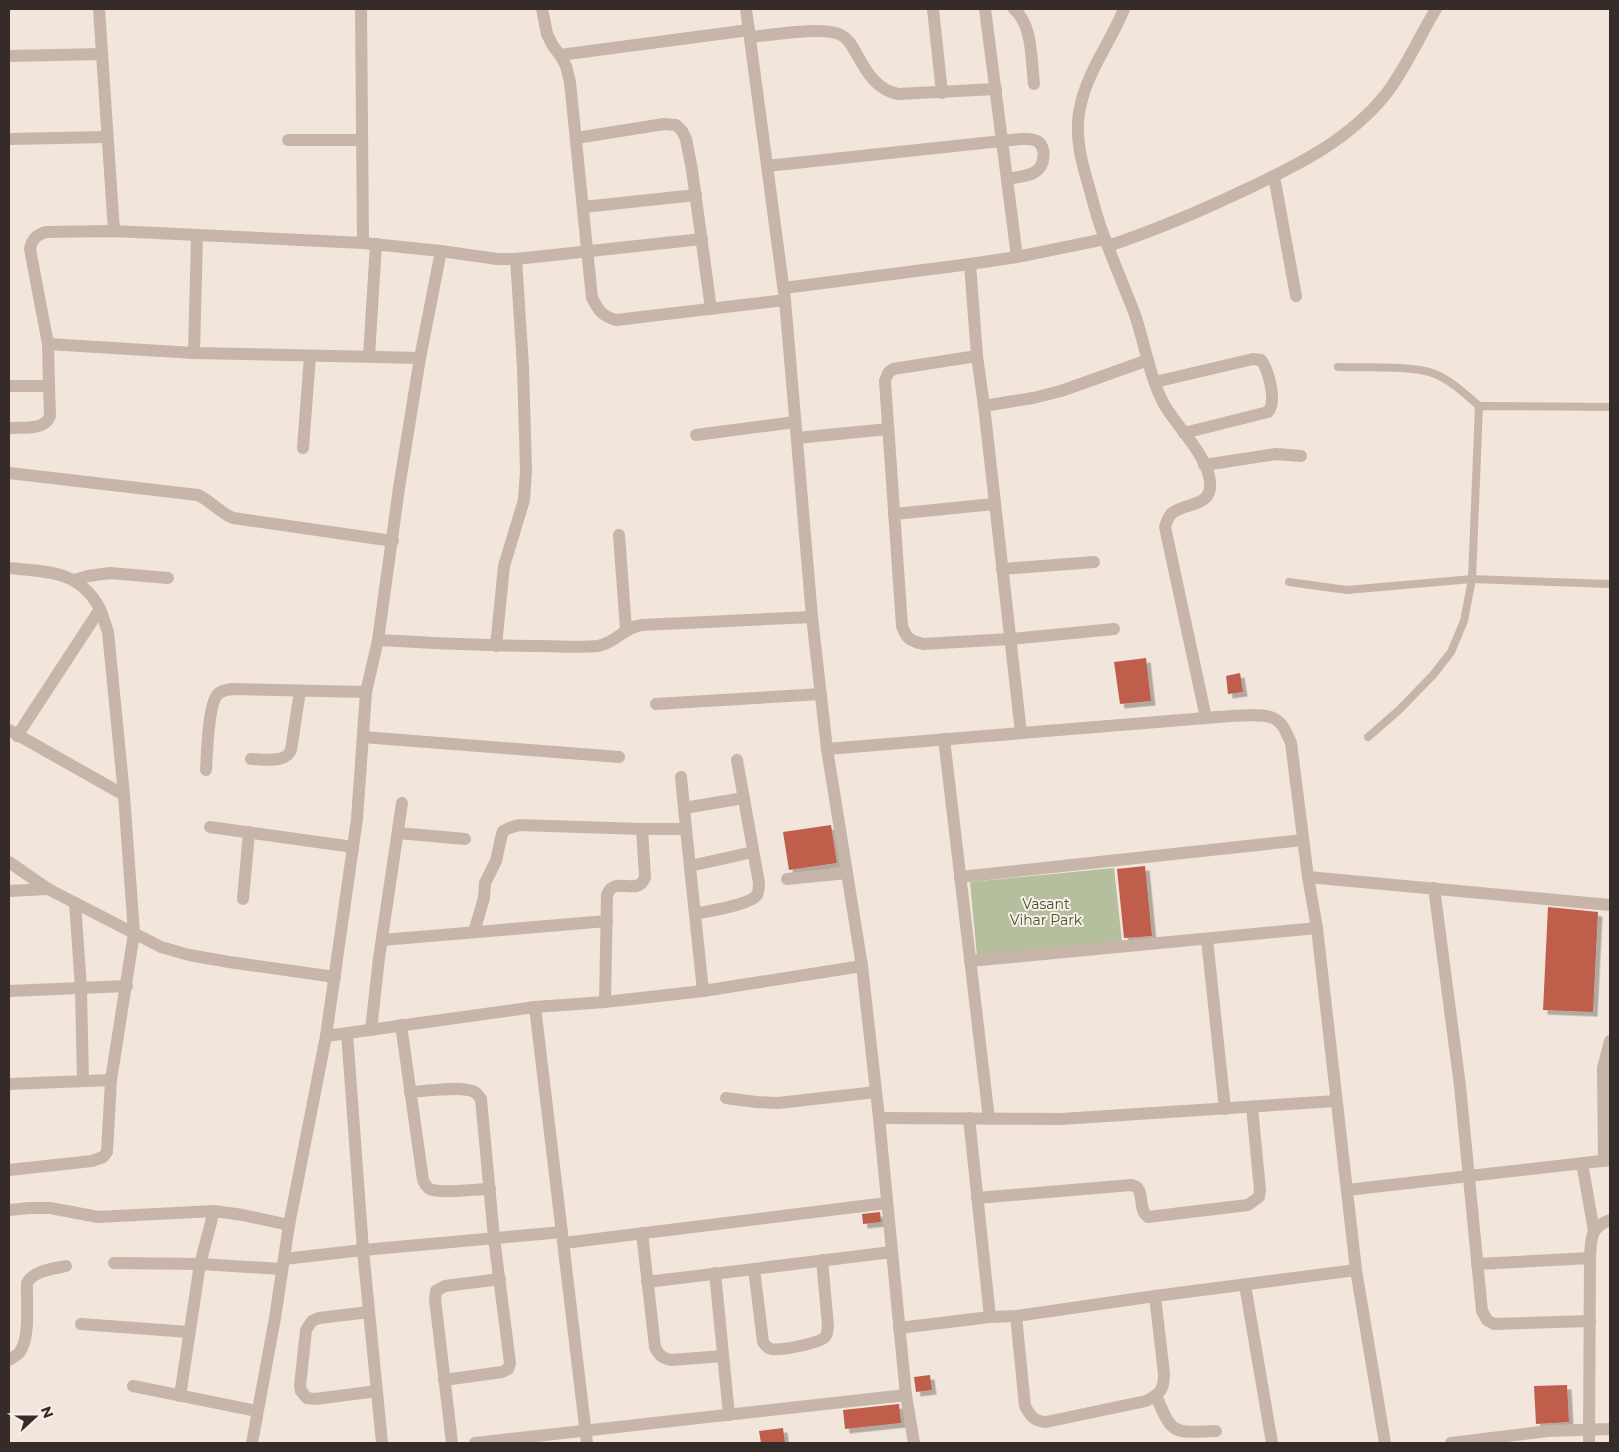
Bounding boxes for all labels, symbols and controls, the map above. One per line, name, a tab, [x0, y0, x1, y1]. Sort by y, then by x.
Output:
park label: Vasant Vihar Park	[1010, 895, 1083, 929]
north arrow	[10, 1392, 60, 1442]
text: N	[37, 1404, 58, 1421]

